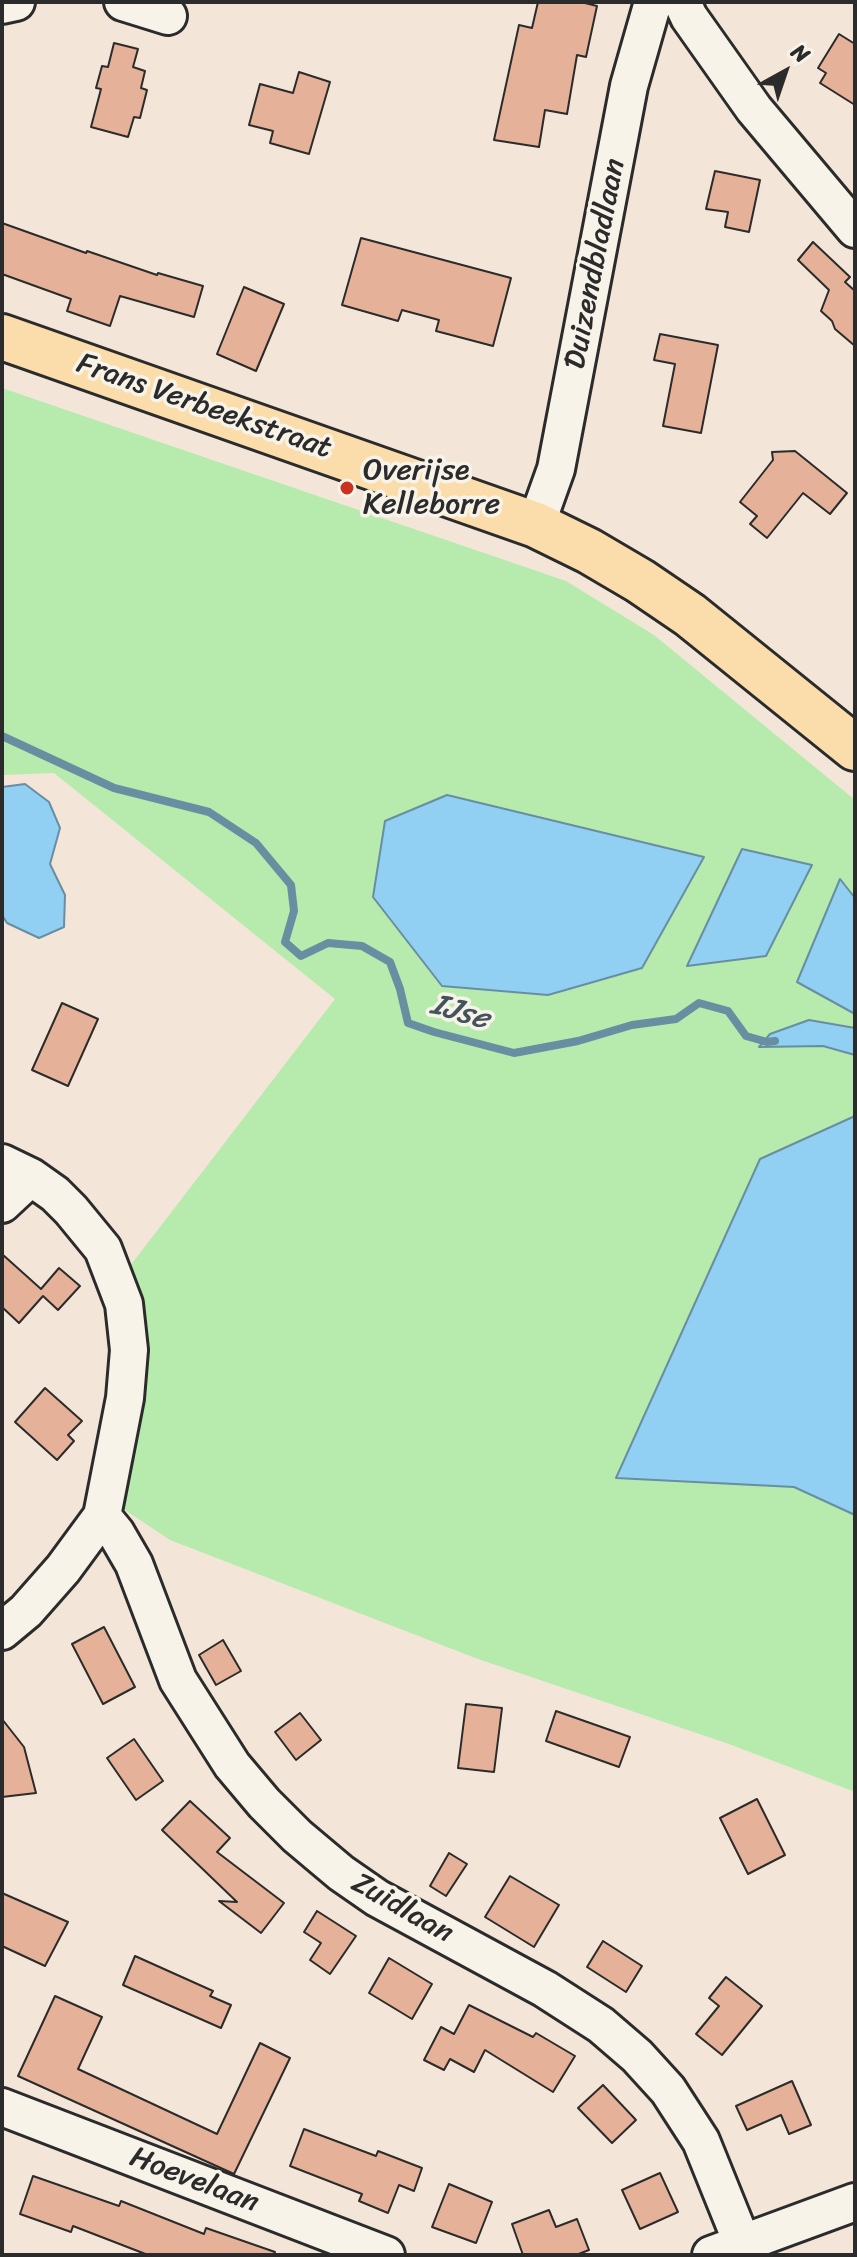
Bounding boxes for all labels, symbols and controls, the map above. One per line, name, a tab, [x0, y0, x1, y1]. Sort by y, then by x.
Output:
north arrow	[745, 32, 825, 112]
text: N	[782, 33, 819, 73]
street label: Duizendbladlaan	[558, 156, 634, 372]
street label: Frans Verbeekstraat	[72, 346, 336, 468]
place label: Overijse Kelleborre	[363, 453, 500, 524]
marker: Overijse Kelleborre	[338, 479, 356, 497]
water label: IJse	[426, 986, 494, 1040]
street label: Zuidlaan	[345, 1866, 459, 1952]
street label: Hoevelaan	[124, 2140, 264, 2222]

